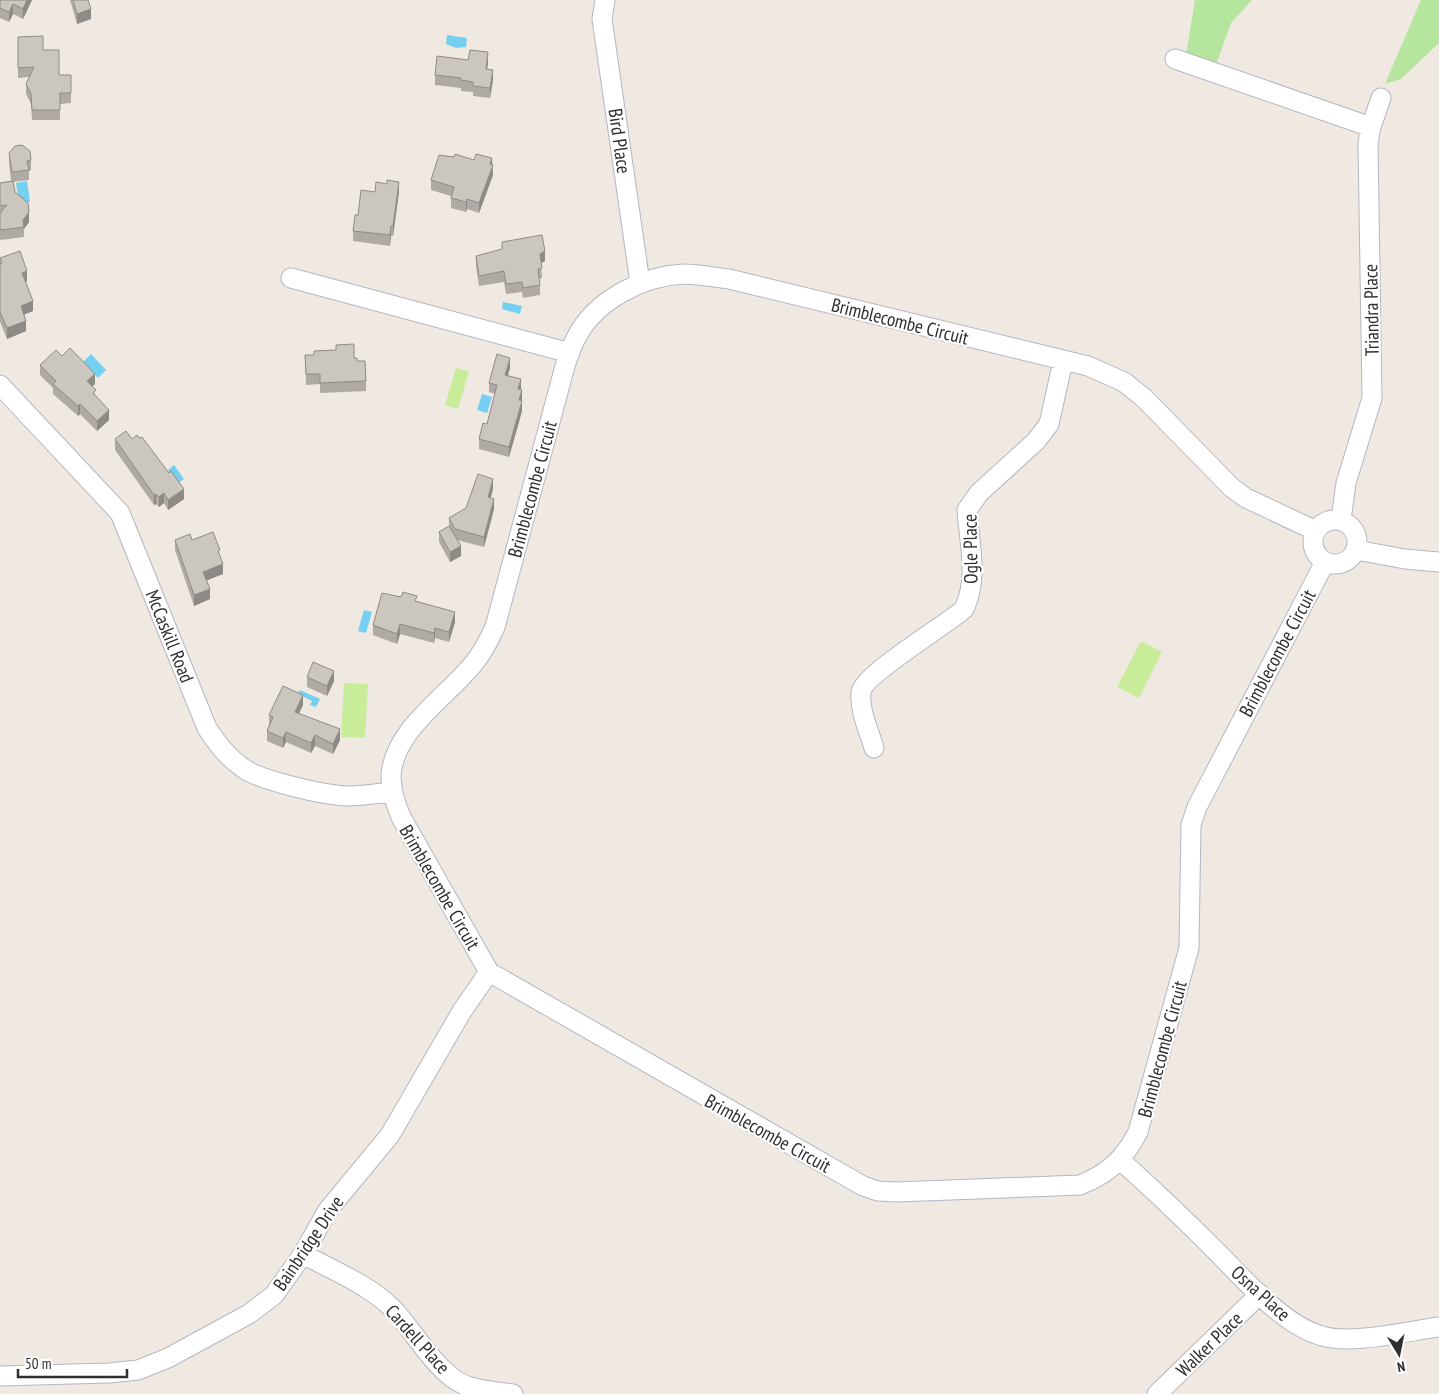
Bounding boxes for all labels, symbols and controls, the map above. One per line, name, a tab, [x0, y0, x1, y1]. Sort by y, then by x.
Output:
street label: Bird Place	[604, 107, 636, 175]
street label: Triandra Place	[1358, 264, 1384, 356]
street label: Brimblecombe Circuit	[829, 292, 972, 350]
street label: Brimblecombe Circuit	[502, 417, 562, 560]
street label: Ogle Place	[957, 514, 983, 584]
street label: Brimblecombe Circuit	[1233, 585, 1321, 721]
street label: McCaskill Road	[140, 586, 200, 686]
street label: Brimblecombe Circuit	[394, 820, 486, 955]
street label: Brimblecombe Circuit	[1132, 977, 1192, 1120]
street label: Brimblecombe Circuit	[701, 1088, 836, 1178]
street label: Bainbridge Drive	[267, 1191, 349, 1295]
street label: Osna Place	[1226, 1260, 1296, 1326]
street label: Cardell Place	[381, 1299, 455, 1379]
street label: Walker Place	[1171, 1306, 1247, 1382]
north arrow	[1374, 1329, 1424, 1379]
scale bar	[18, 1346, 126, 1378]
text: 50 m	[25, 1354, 51, 1373]
text: N	[1396, 1357, 1407, 1376]

